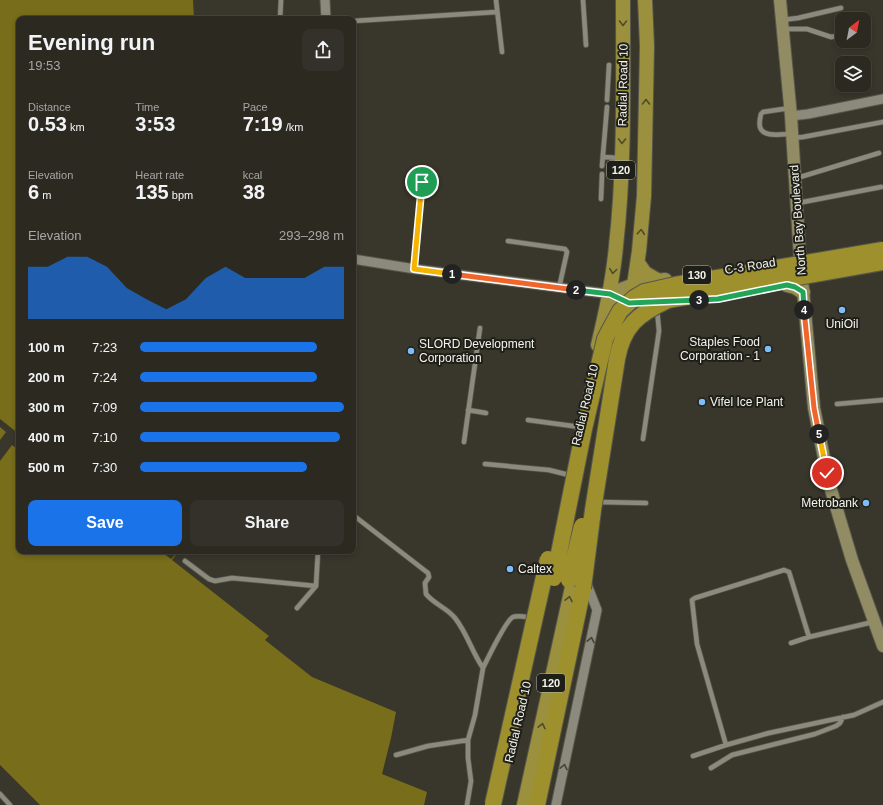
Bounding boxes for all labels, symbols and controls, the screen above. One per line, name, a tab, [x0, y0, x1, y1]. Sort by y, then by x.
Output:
north arrow	[835, 12, 871, 48]
map controls	[835, 12, 871, 92]
one-way arrow	[619, 20, 627, 26]
button: share	[302, 29, 344, 71]
text: Evening run	[28, 30, 155, 55]
street label: Radial Road 10	[615, 43, 631, 126]
button: layers	[835, 56, 871, 92]
text: 19:53	[28, 58, 61, 73]
one-way arrow	[642, 99, 650, 105]
text: Distance	[28, 101, 71, 113]
text: Time	[135, 101, 159, 113]
text: Pace	[243, 101, 268, 113]
text: 0.53	[28, 113, 67, 135]
text: 3:53	[135, 113, 175, 135]
text: 7:19	[243, 113, 283, 135]
text: km	[67, 121, 85, 133]
text: /km	[283, 121, 303, 133]
one-way arrow	[618, 138, 626, 144]
road number: 120	[607, 161, 635, 179]
street label: North Bay Boulevard	[787, 164, 809, 276]
pin	[405, 165, 439, 199]
text: Elevation	[28, 169, 73, 181]
text: Heart rate	[135, 169, 184, 181]
text: kcal	[243, 169, 262, 181]
icon: arrive	[411, 171, 433, 193]
text: 6	[28, 181, 39, 203]
text: 135	[135, 181, 169, 203]
text: 38	[243, 181, 265, 203]
text: m	[39, 189, 51, 201]
text: bpm	[169, 189, 193, 201]
text: Elevation	[28, 228, 81, 243]
text: 293–298 m	[279, 228, 344, 243]
one-way arrow	[636, 229, 645, 235]
street label: C-3 Road	[724, 255, 776, 277]
pin: 1	[442, 264, 462, 284]
road number: 130	[683, 266, 711, 284]
text: 1	[449, 268, 455, 280]
one-way arrow	[609, 268, 618, 274]
pin: 2	[566, 280, 586, 300]
text: 2	[573, 284, 579, 296]
pin: 3	[689, 290, 709, 310]
text: 3	[696, 294, 702, 306]
pin: 4	[794, 300, 814, 320]
text: 4	[801, 304, 807, 316]
marker: UniOil	[837, 305, 847, 315]
place label: UniOil	[826, 317, 858, 331]
place label: Staples Food Corporation - 1	[680, 335, 760, 363]
place label: SLORD Development Corporation	[419, 337, 535, 365]
text: 100 m	[28, 340, 65, 355]
text: 7:23	[92, 340, 117, 355]
marker: Staples Food Corporation - 1	[763, 344, 773, 354]
marker: SLORD Development Corporation	[406, 346, 416, 356]
street label: Radial Road 10	[569, 363, 601, 447]
text: 200 m	[28, 370, 65, 385]
text: 7:24	[92, 370, 117, 385]
place label: Vifel Ice Plant	[710, 395, 784, 409]
marker: Vifel Ice Plant	[697, 397, 707, 407]
text: 300 m	[28, 400, 65, 415]
text: 7:09	[92, 400, 117, 415]
pin: 5	[809, 424, 829, 444]
text: 5	[816, 428, 822, 440]
text: 400 m	[28, 430, 65, 445]
text: 7:10	[92, 430, 117, 445]
pin	[810, 456, 844, 490]
text: 500 m	[28, 460, 65, 475]
text: 7:30	[92, 460, 117, 475]
icon: check	[816, 462, 838, 484]
place label: Metrobank	[801, 496, 859, 510]
marker: Metrobank	[861, 498, 871, 508]
button: Save	[28, 500, 182, 546]
button: Share	[190, 500, 344, 546]
place label: Caltex	[518, 562, 552, 576]
marker: Caltex	[505, 564, 515, 574]
one-way arrow	[565, 596, 573, 602]
one-way arrow	[586, 636, 594, 643]
road number: 120	[537, 674, 565, 692]
street label: Radial Road 10	[502, 680, 534, 764]
one-way arrow	[537, 723, 545, 729]
one-way arrow	[560, 764, 568, 770]

